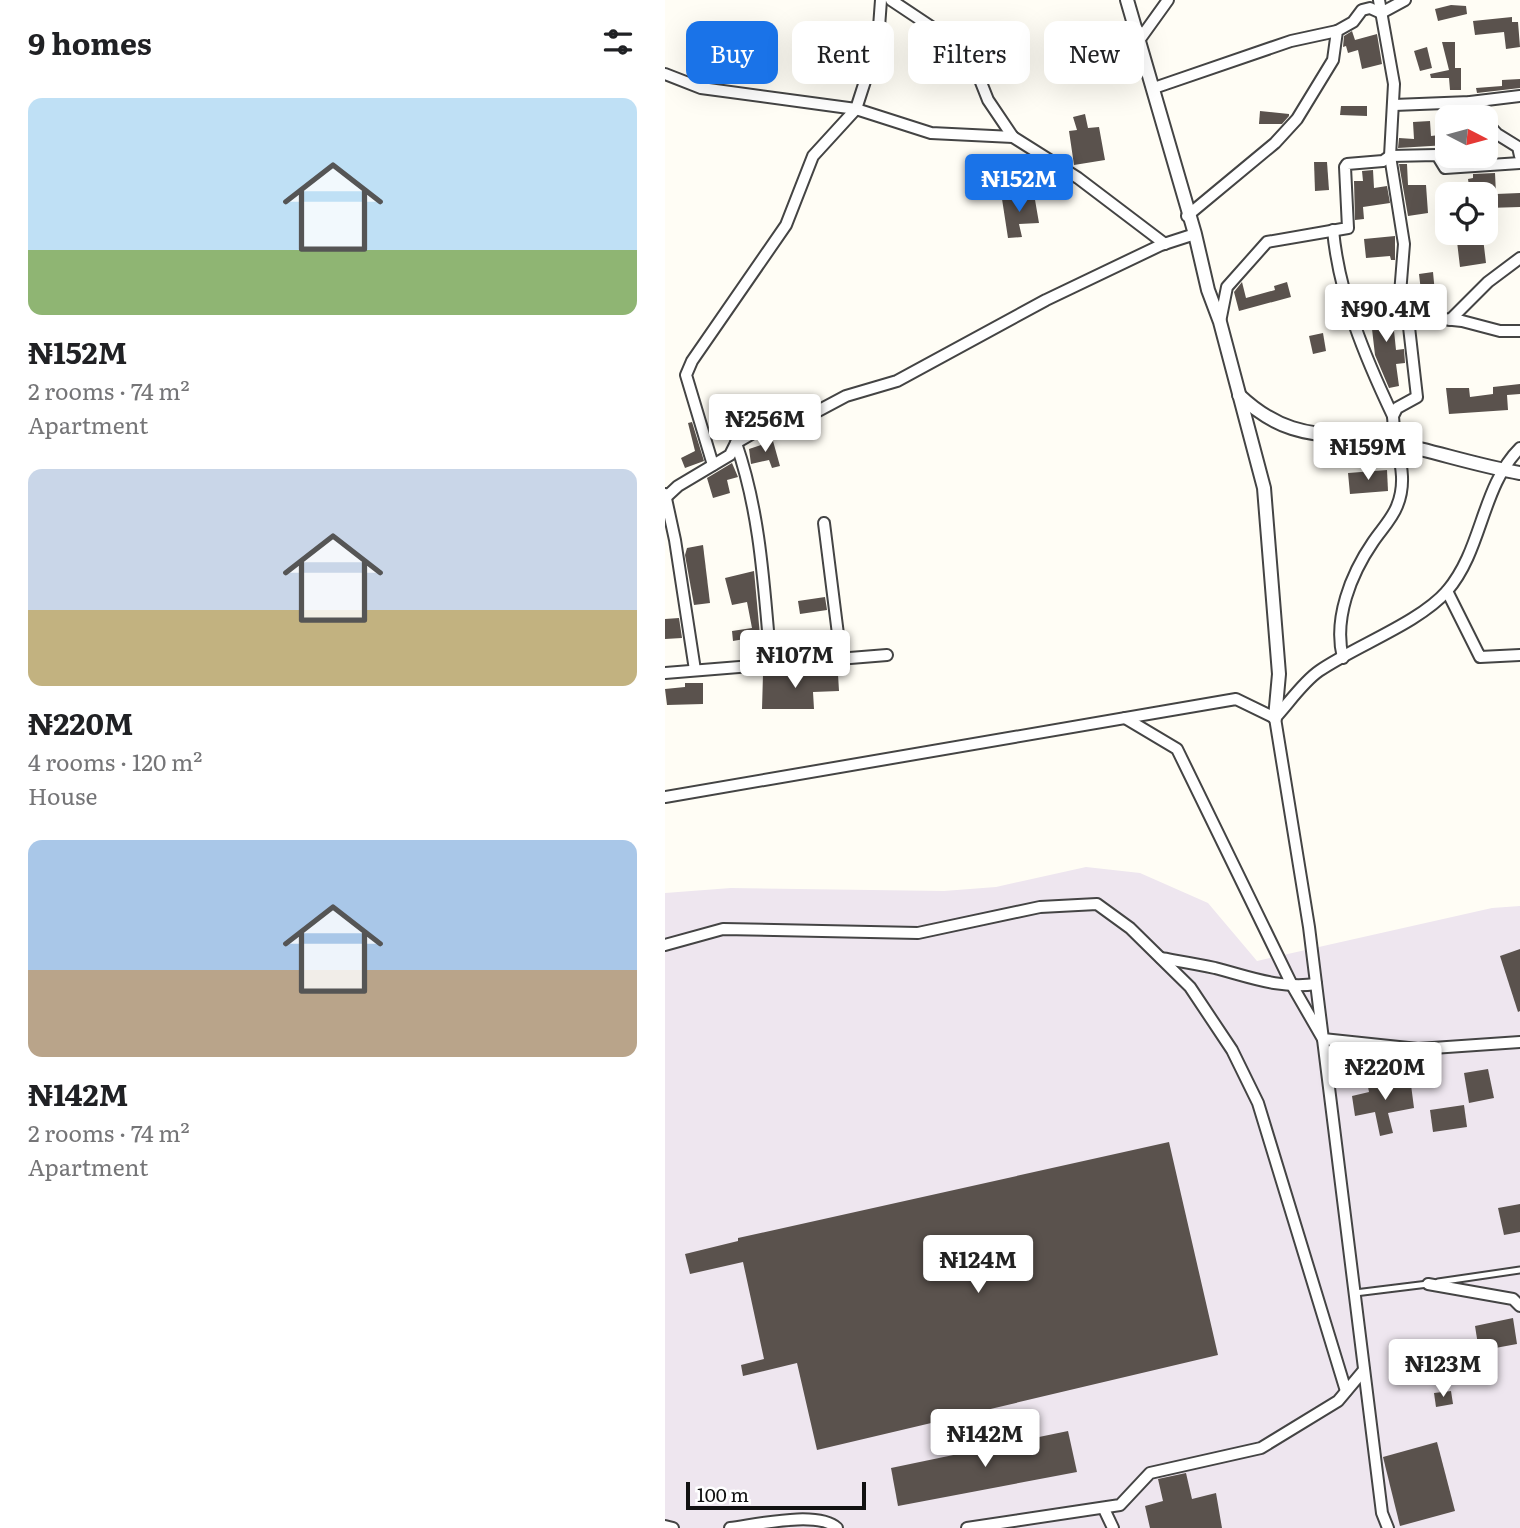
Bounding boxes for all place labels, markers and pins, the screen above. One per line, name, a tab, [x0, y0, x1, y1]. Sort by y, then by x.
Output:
pin: ₦152M	[970, 154, 1068, 214]
pin: ₦90.4M	[1329, 284, 1443, 344]
pin: ₦256M	[716, 394, 814, 454]
pin: ₦159M	[1319, 422, 1417, 482]
pin: ₦107M	[746, 630, 844, 690]
pin: ₦220M	[1336, 1042, 1434, 1102]
pin: ₦124M	[929, 1236, 1027, 1295]
pin: ₦123M	[1394, 1340, 1492, 1399]
pin: ₦142M	[936, 1410, 1034, 1469]

